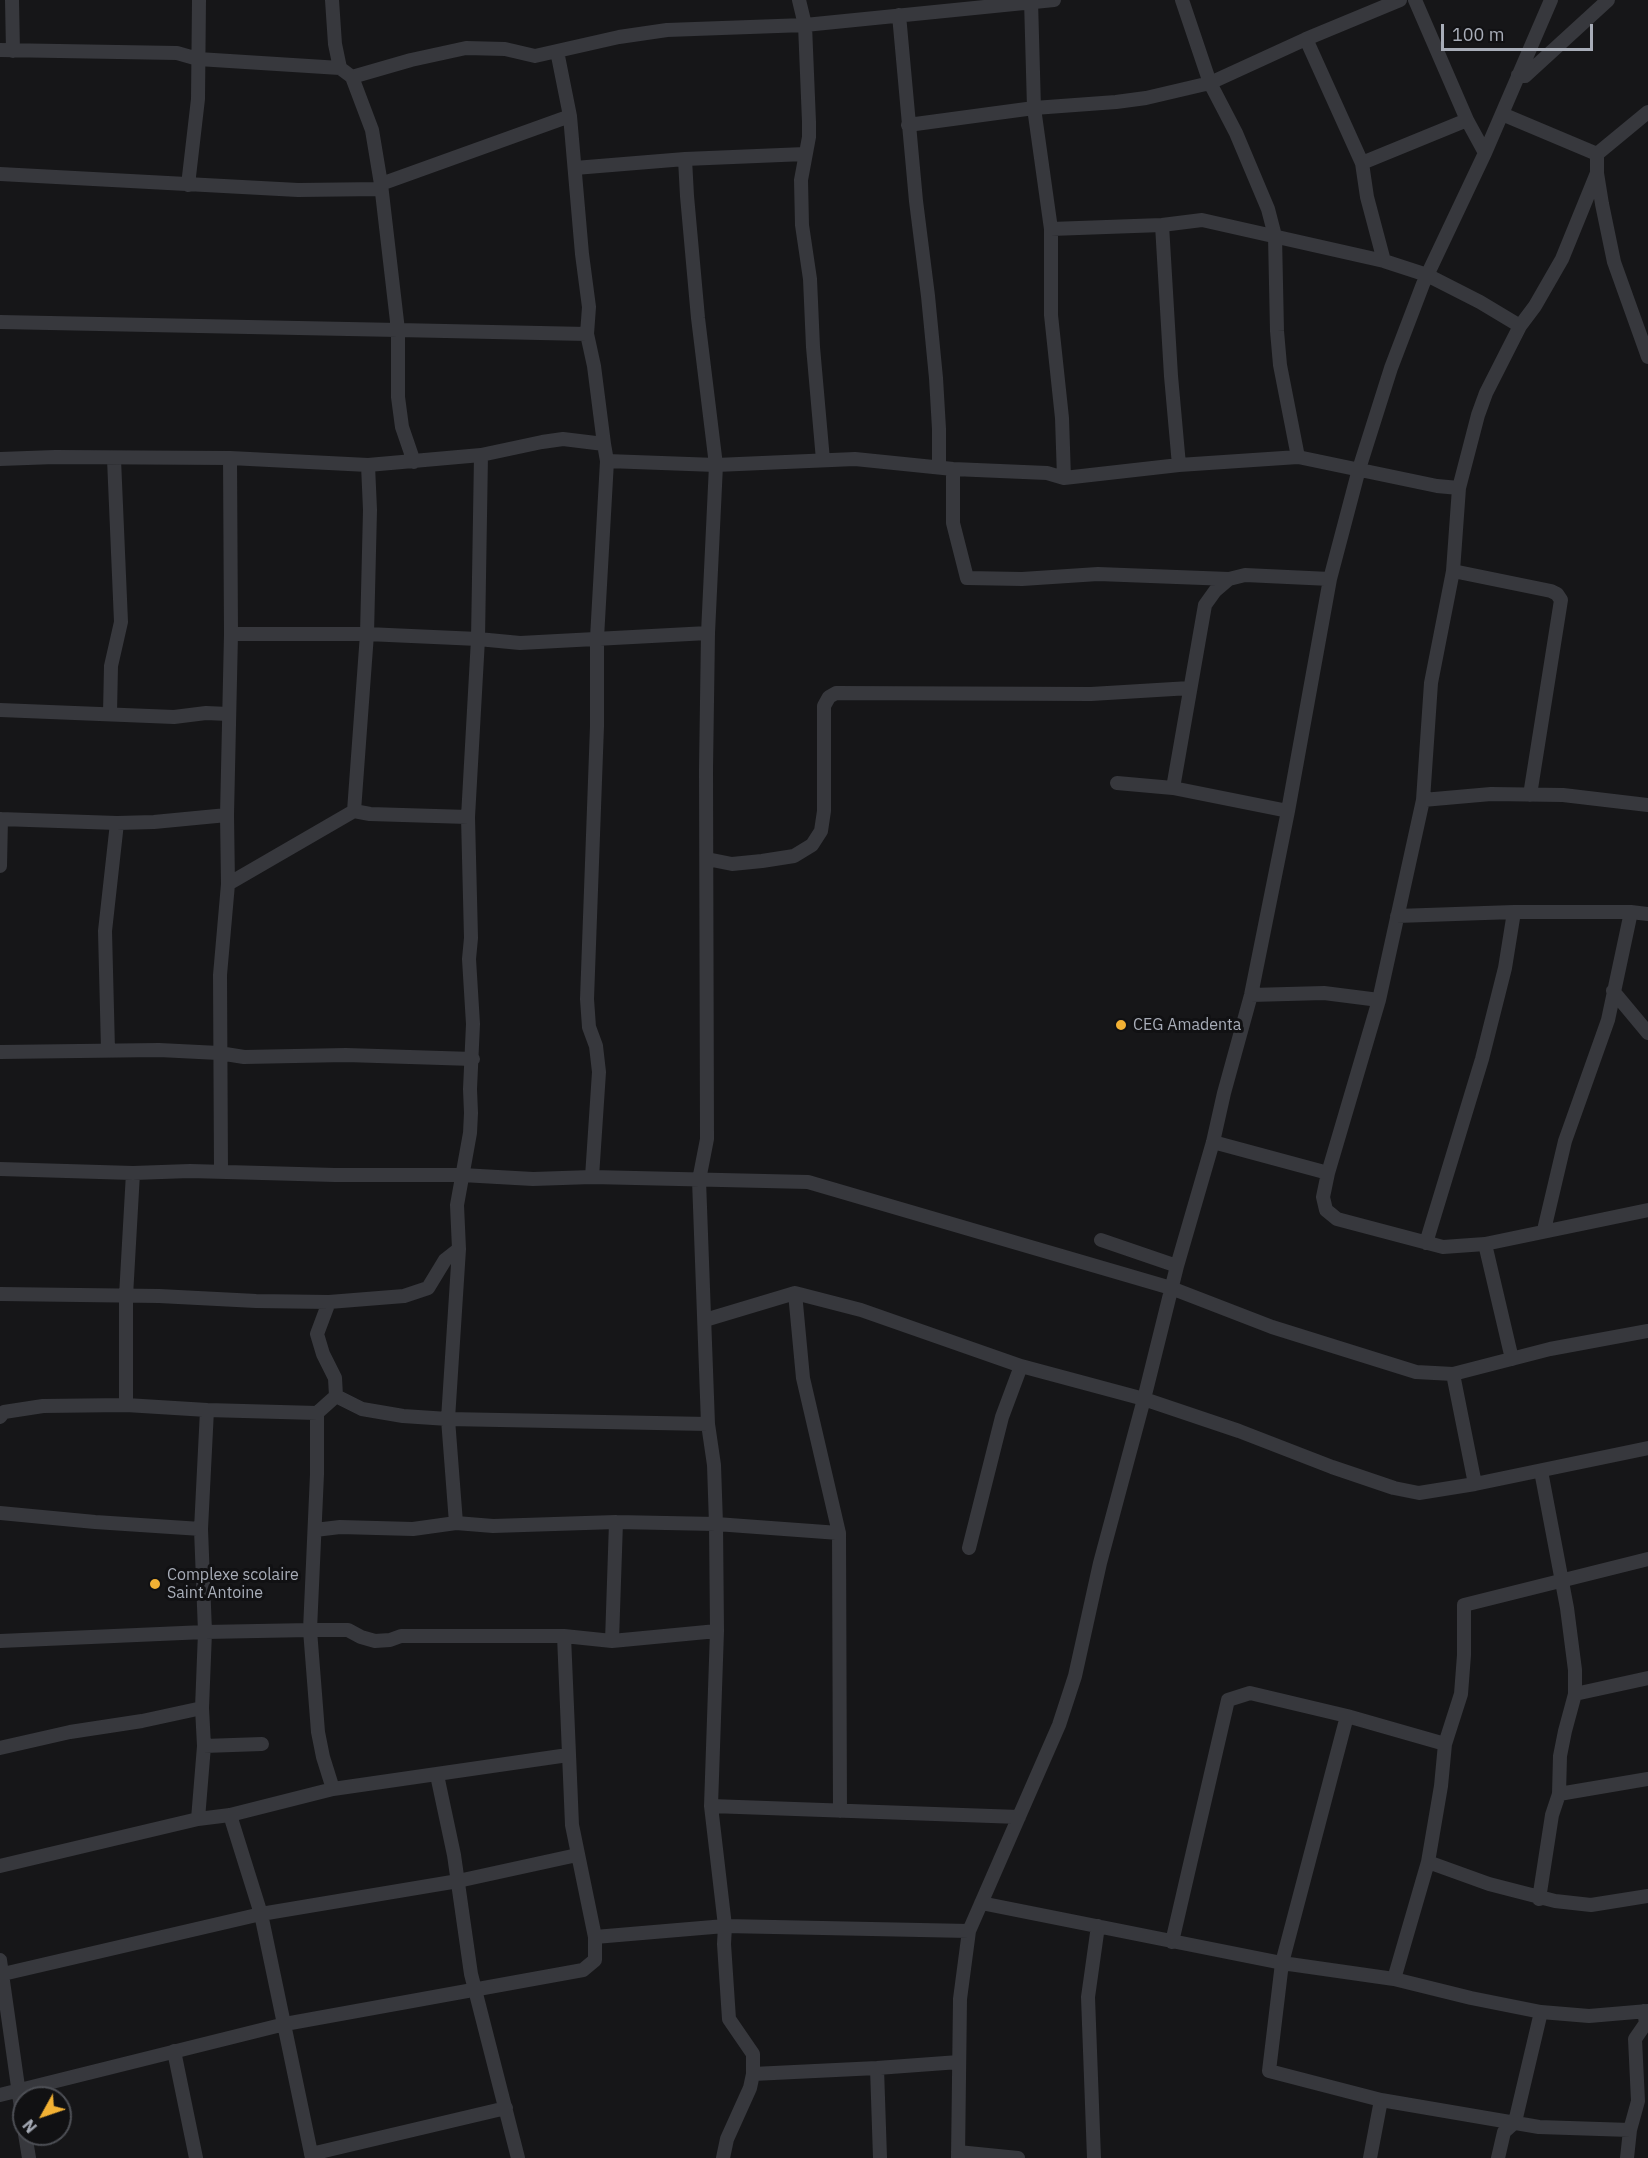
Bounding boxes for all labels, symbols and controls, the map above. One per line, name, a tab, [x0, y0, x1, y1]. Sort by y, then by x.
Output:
scale bar	[1444, 12, 1596, 50]
text: 100 m	[1452, 23, 1504, 46]
place label: CEG Amadenta	[1133, 1015, 1241, 1035]
marker: CEG Amadenta	[1114, 1018, 1128, 1032]
place label: Complexe scolaire Saint Antoine	[167, 1565, 299, 1603]
marker: Complexe scolaire Saint Antoine	[148, 1577, 162, 1591]
north arrow	[12, 2086, 72, 2146]
text: N	[18, 2115, 41, 2137]

